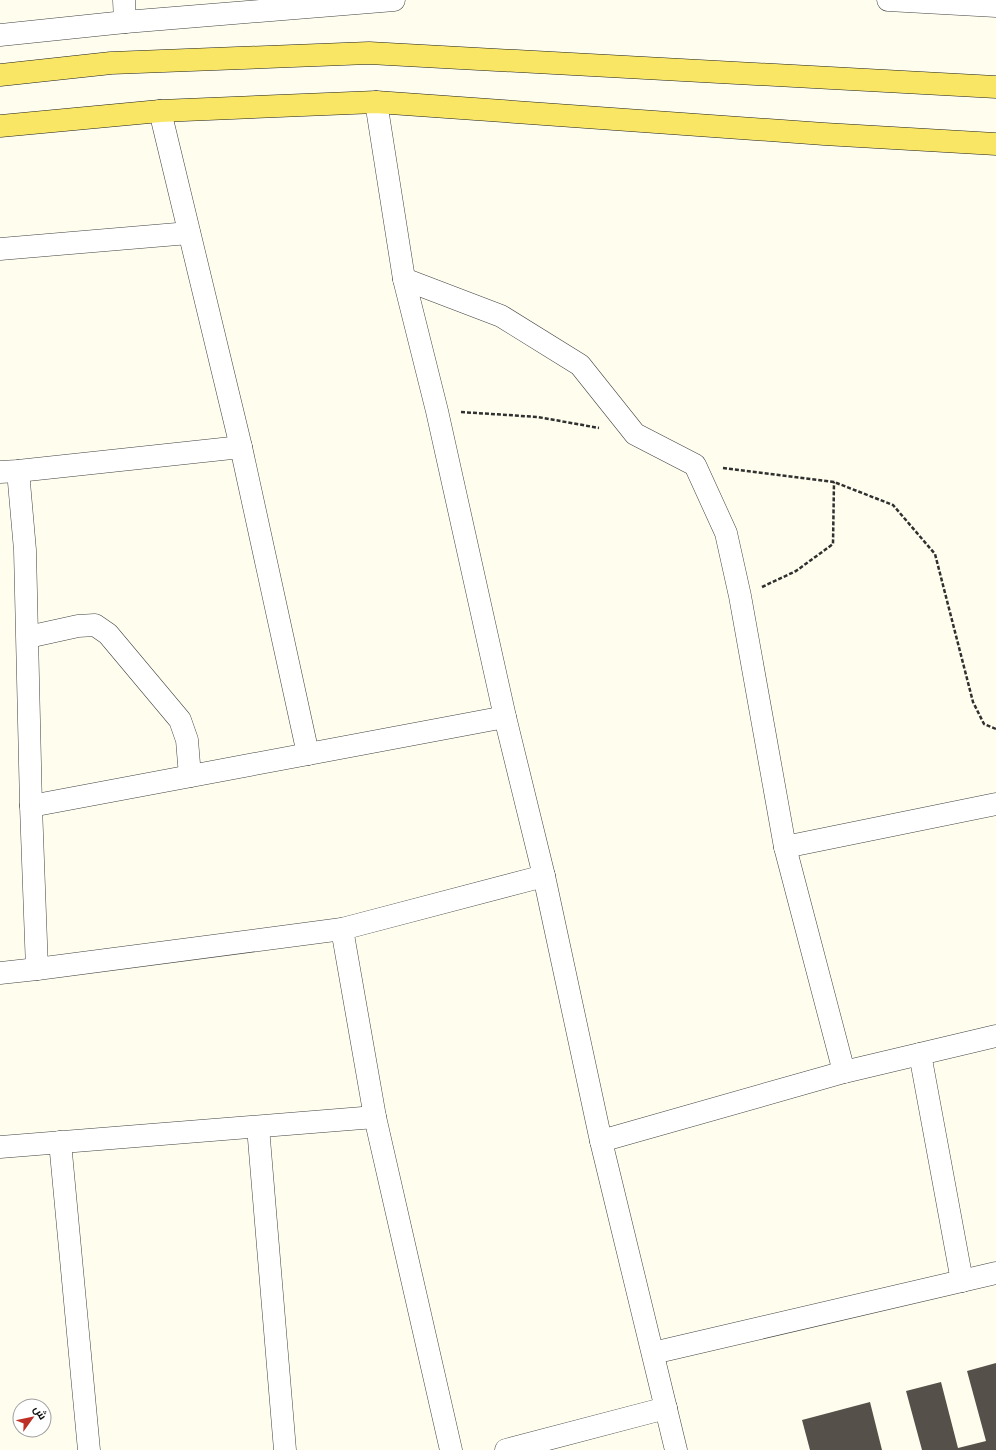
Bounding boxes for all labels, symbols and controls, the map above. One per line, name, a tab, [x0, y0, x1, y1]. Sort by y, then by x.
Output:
north arrow	[12, 1398, 52, 1438]
text: ش	[31, 1402, 51, 1422]

